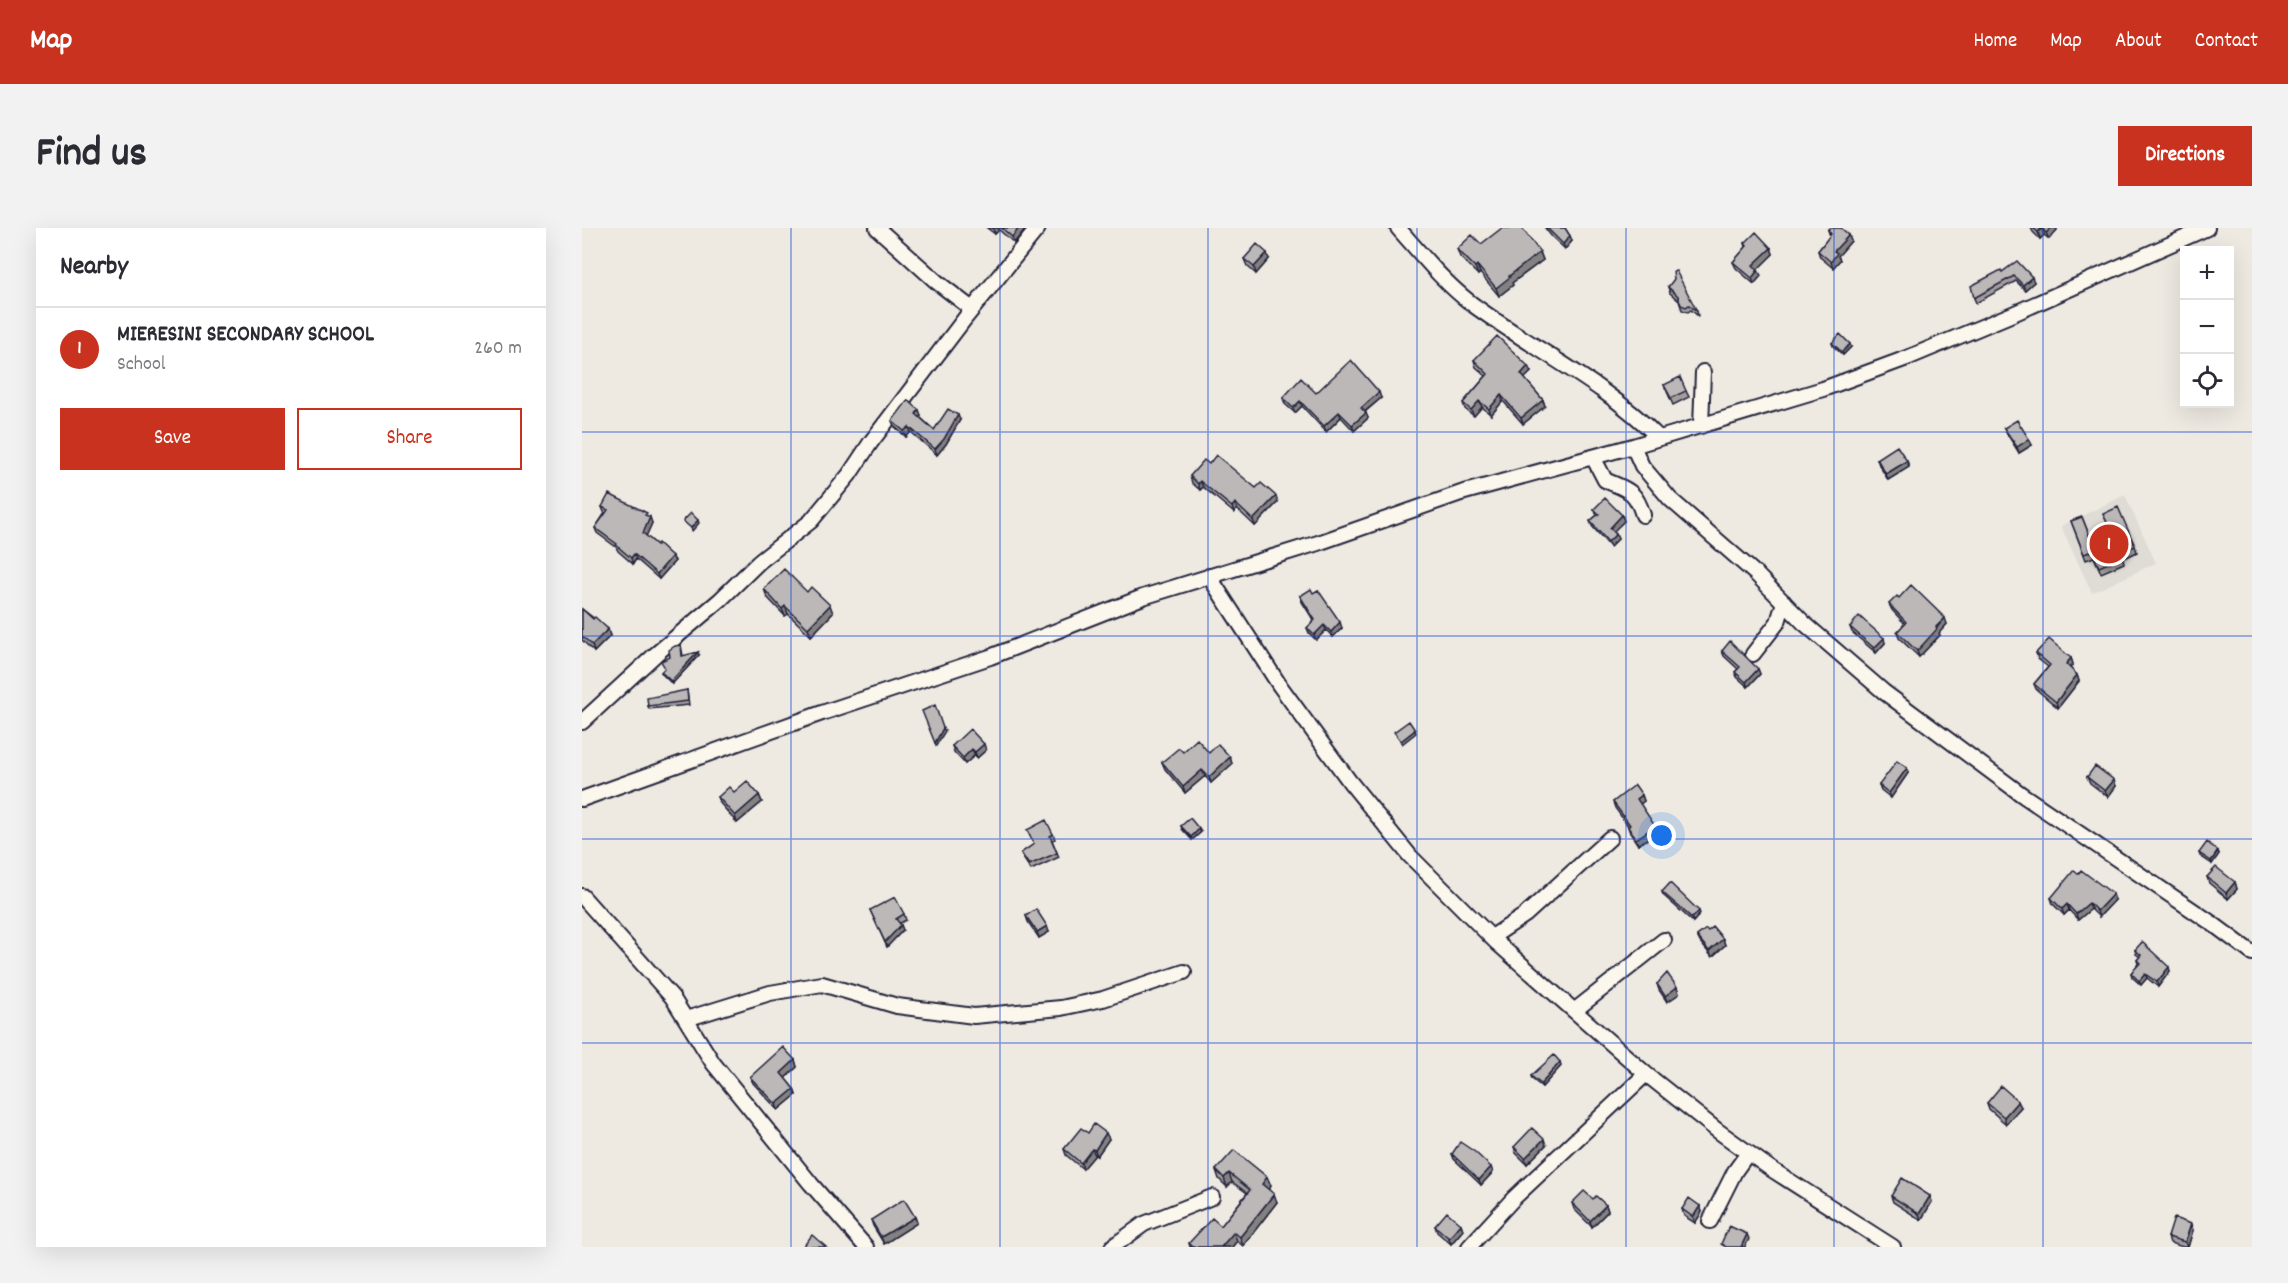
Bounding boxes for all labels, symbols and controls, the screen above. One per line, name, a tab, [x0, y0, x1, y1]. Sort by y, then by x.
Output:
text: Map	[30, 22, 72, 62]
text: Home	[1973, 27, 2017, 57]
text: Map	[2050, 27, 2082, 57]
text: About	[2115, 27, 2162, 57]
text: Contact	[2195, 27, 2258, 57]
text: Find us	[36, 126, 147, 186]
button: Directions	[2118, 126, 2252, 186]
map controls	[2180, 246, 2234, 408]
button: +	[2180, 246, 2234, 300]
text: Nearby	[60, 249, 128, 286]
button: −	[2180, 300, 2234, 354]
text: MIERESINI SECONDARY SCHOOL	[117, 320, 374, 351]
text: 1	[77, 335, 82, 363]
text: 260 m	[474, 335, 522, 363]
text: School	[117, 351, 166, 379]
button: locate	[2180, 354, 2234, 408]
button: Save	[60, 408, 285, 470]
button: Share	[297, 408, 522, 470]
pin: 1	[2090, 522, 2128, 566]
your location	[1647, 821, 1676, 850]

